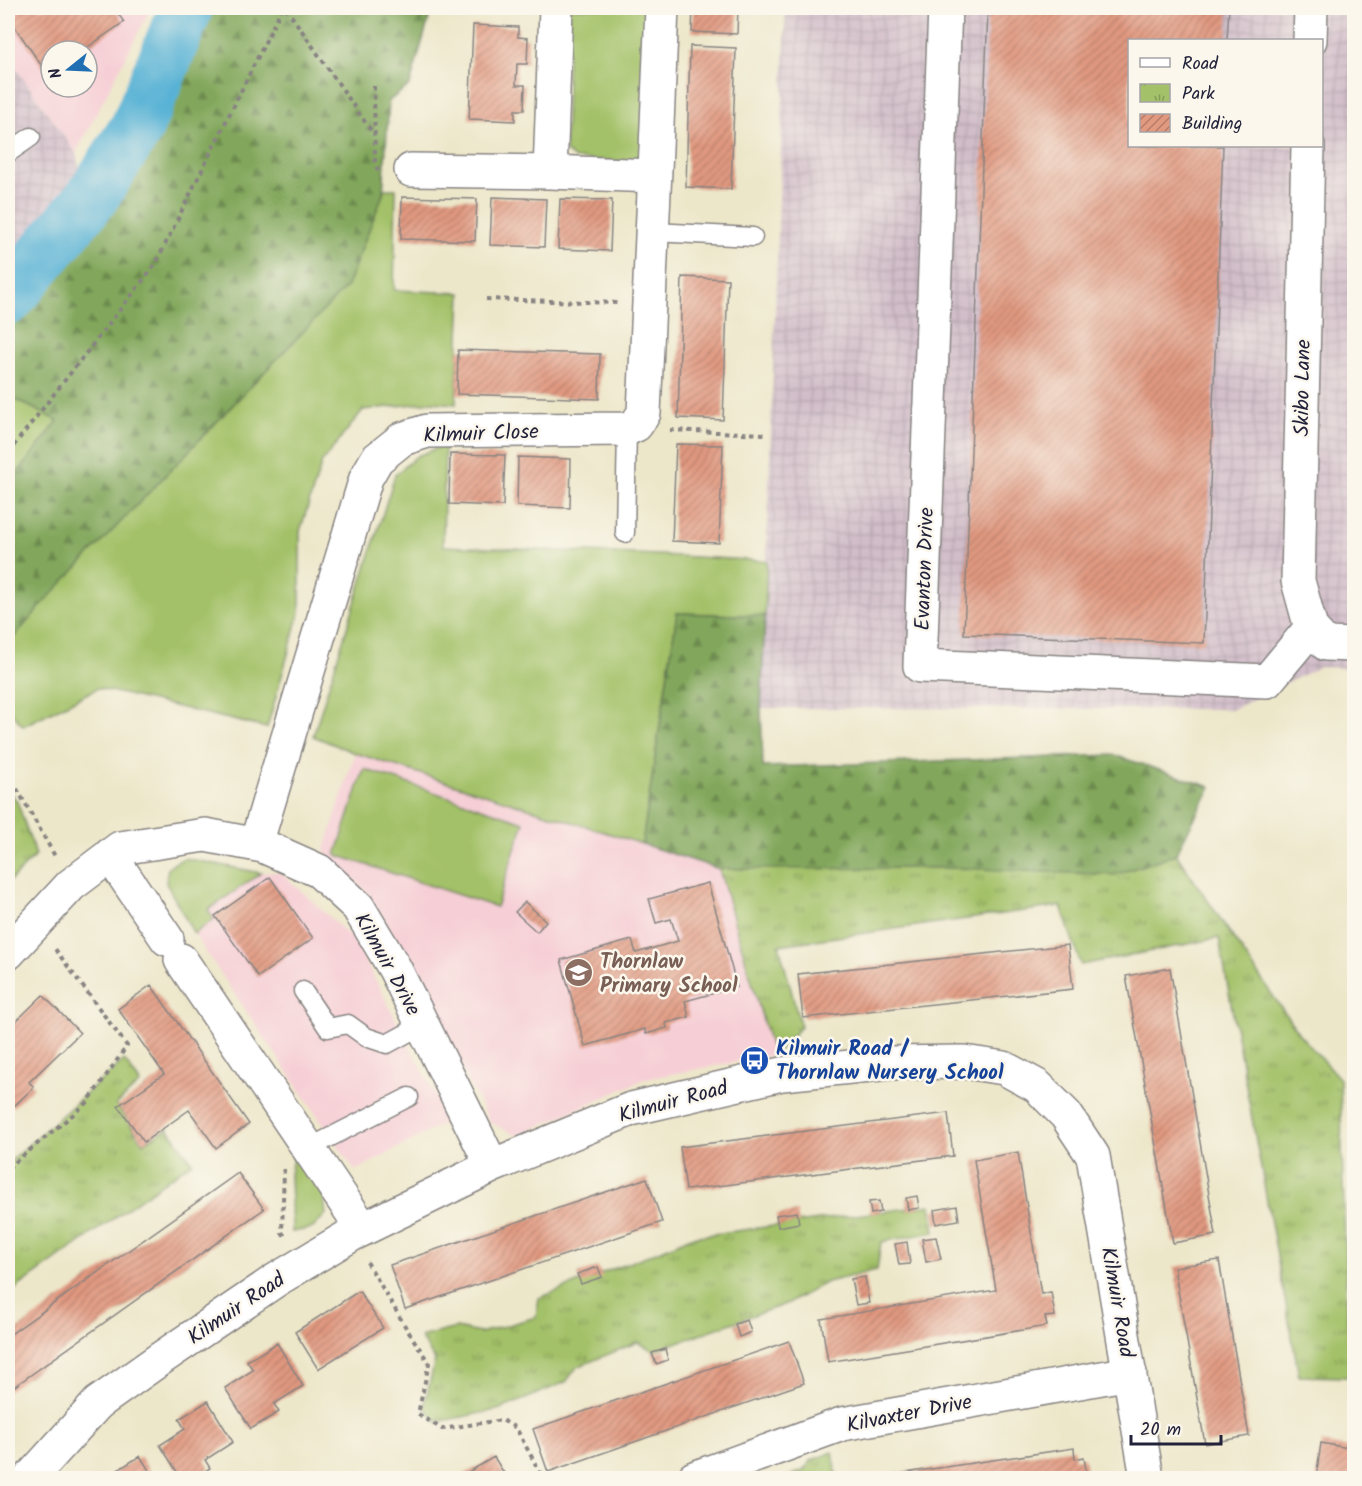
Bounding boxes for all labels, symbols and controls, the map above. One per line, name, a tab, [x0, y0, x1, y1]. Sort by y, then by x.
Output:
north arrow	[39, 39, 99, 99]
legend	[1128, 39, 1323, 147]
text: Road	[1182, 50, 1219, 79]
text: N	[43, 65, 70, 82]
text: Park	[1182, 80, 1215, 109]
text: Building	[1182, 110, 1242, 139]
street label: Skibo Lane	[1286, 339, 1321, 437]
street label: Kilmuir Close	[423, 416, 540, 453]
street label: Evanton Drive	[907, 506, 944, 631]
street label: Kilmuir Drive	[345, 907, 429, 1023]
place label: Thornlaw Primary School	[600, 946, 738, 1003]
school or university icon: Thornlaw Primary School	[563, 957, 595, 989]
place label: Kilmuir Road / Thornlaw Nursery School	[776, 1033, 1004, 1090]
bus stop icon: Kilmuir Road / Thornlaw Nursery School	[739, 1044, 771, 1076]
street label: Kilmuir Road	[615, 1072, 732, 1133]
street label: Kilmuir Road	[1091, 1244, 1143, 1361]
street label: Kilmuir Road	[181, 1264, 293, 1354]
street label: Kilvaxter Drive	[844, 1386, 975, 1443]
scale bar	[1131, 1408, 1221, 1446]
text: 20 m	[1140, 1416, 1181, 1445]

